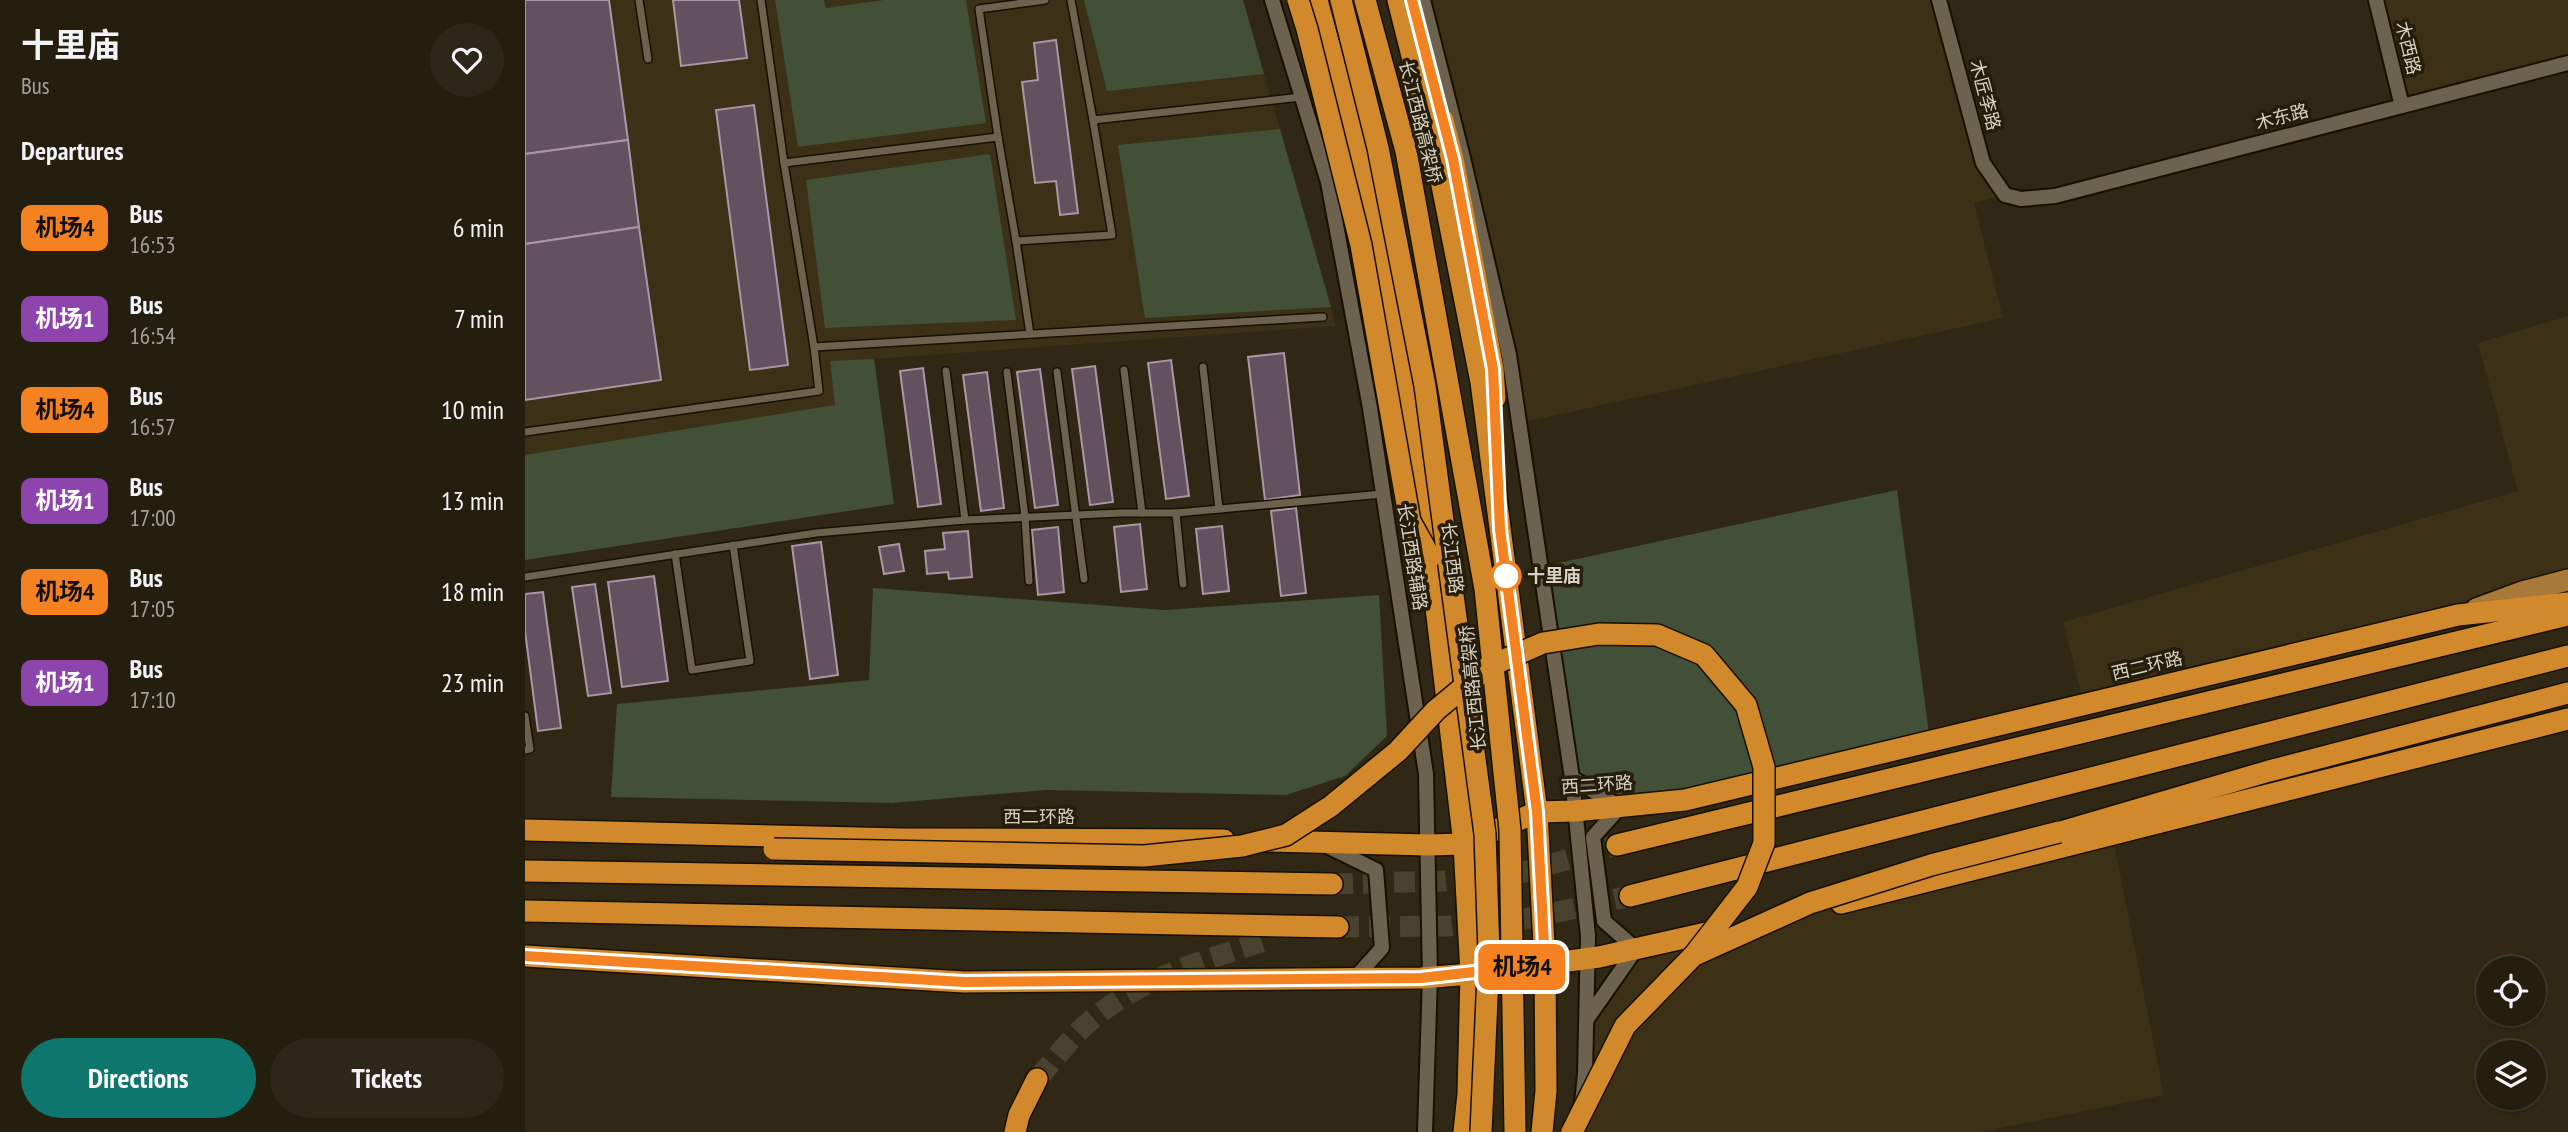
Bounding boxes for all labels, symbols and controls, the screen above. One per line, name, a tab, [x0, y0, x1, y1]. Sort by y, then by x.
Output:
street label: 木西路	[2391, 19, 2426, 77]
text: 十里庙	[21, 23, 120, 66]
button: heart	[430, 23, 504, 97]
street label: 木匠李路	[1965, 57, 2006, 133]
street label: 长江西路高架桥	[1394, 58, 1447, 186]
text: Bus	[21, 71, 50, 100]
street label: 木东路	[2253, 98, 2311, 135]
text: Departures	[21, 134, 124, 167]
text: Bus	[129, 197, 163, 230]
text: 6 min	[453, 211, 504, 244]
text: 机场4	[35, 212, 94, 243]
text: 16:53	[129, 230, 176, 259]
text: Bus	[129, 288, 163, 321]
text: 7 min	[454, 302, 504, 335]
text: 机场1	[35, 303, 94, 334]
text: 16:54	[129, 321, 176, 350]
text: Bus	[129, 379, 163, 412]
text: 10 min	[441, 393, 504, 426]
text: 机场4	[35, 394, 94, 425]
text: 16:57	[129, 412, 176, 441]
text: Bus	[129, 470, 163, 503]
text: 13 min	[441, 484, 504, 517]
text: 机场1	[35, 485, 94, 516]
street label: 长江西路辅路	[1393, 502, 1432, 612]
text: 17:00	[129, 503, 176, 532]
street label: 长江西路	[1437, 521, 1468, 595]
text: Bus	[129, 561, 163, 594]
marker: 十里庙	[1491, 561, 1521, 591]
place label: 十里庙	[1527, 564, 1581, 587]
text: 18 min	[441, 575, 504, 608]
text: 机场4	[35, 576, 94, 607]
text: 17:05	[129, 594, 176, 623]
street label: 长江西路高架桥	[1454, 624, 1491, 752]
street label: 西二环路	[2109, 646, 2185, 685]
text: Bus	[129, 652, 163, 685]
text: 23 min	[441, 666, 504, 699]
text: 机场1	[35, 667, 94, 698]
text: 17:10	[129, 685, 176, 714]
street label: 西二环路	[1560, 771, 1634, 798]
street label: 西二环路	[1003, 805, 1075, 828]
line badge: 机场4	[1482, 944, 1562, 990]
text: 机场4	[1492, 951, 1552, 982]
map controls	[2476, 956, 2546, 1110]
button: locate	[2476, 956, 2546, 1026]
button: Directions	[21, 1038, 256, 1118]
button: Tickets	[270, 1038, 504, 1118]
button: layers	[2476, 1040, 2546, 1110]

